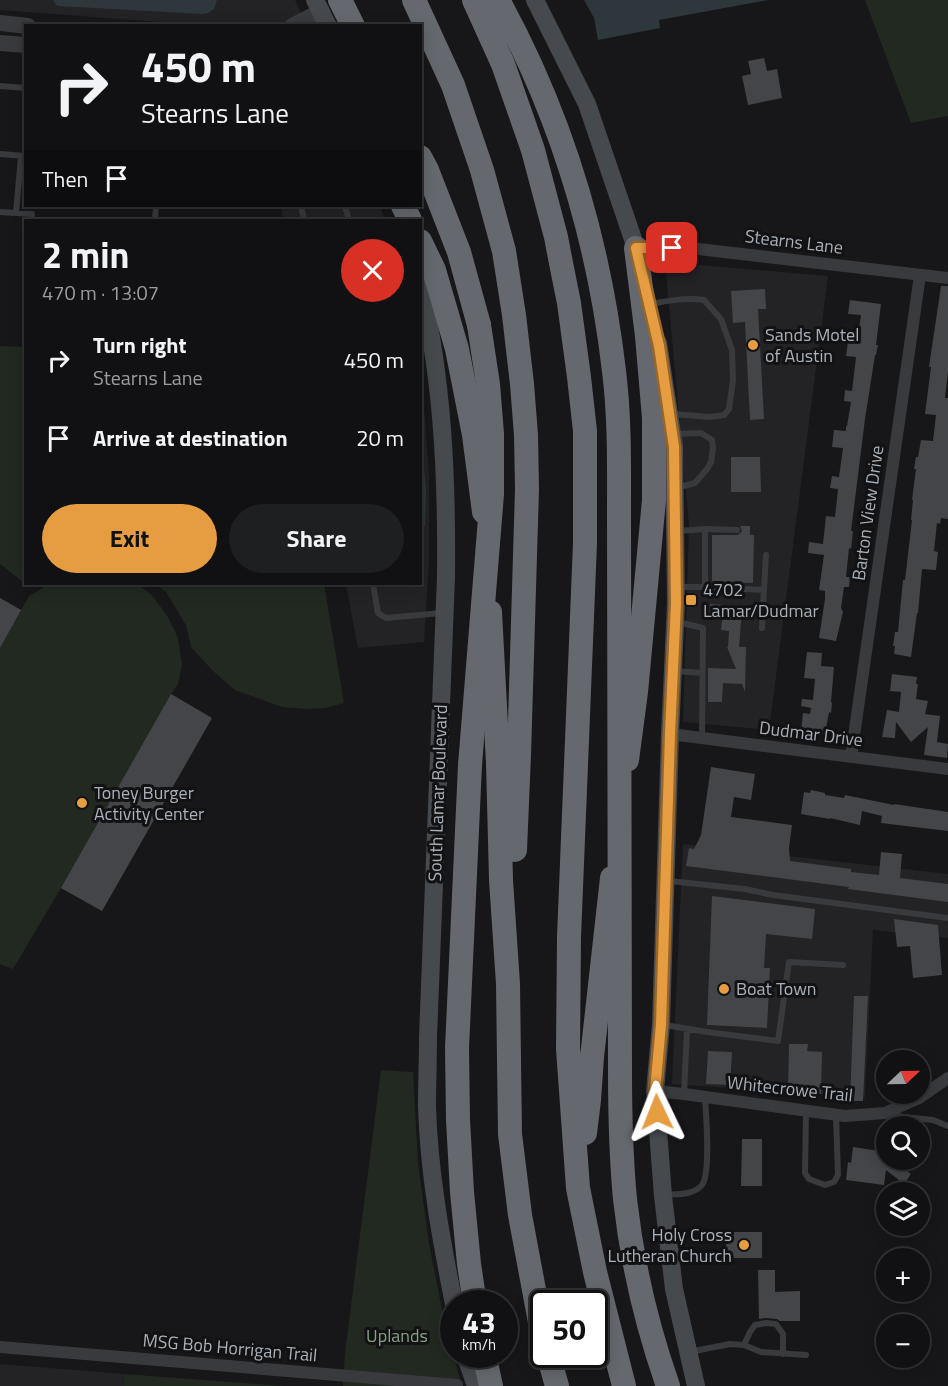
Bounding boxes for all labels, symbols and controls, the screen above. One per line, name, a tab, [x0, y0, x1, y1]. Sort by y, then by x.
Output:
text: 450 m	[141, 34, 256, 98]
icon: right	[42, 48, 120, 126]
text: Stearns Lane	[141, 92, 289, 133]
text: Then	[42, 162, 88, 196]
icon: arrive	[100, 162, 133, 195]
pin	[646, 222, 697, 273]
street label: Stearns Lane	[743, 222, 845, 261]
text: 2 min	[42, 227, 129, 282]
icon: arrive	[655, 231, 688, 264]
button: close	[341, 239, 404, 302]
text: 470 m · 13:07	[42, 277, 159, 308]
place label: Sands Motel of Austin	[765, 321, 859, 369]
text: Turn right	[93, 328, 187, 362]
marker: Sands Motel of Austin	[746, 338, 760, 352]
text: 450 m	[344, 343, 404, 377]
icon: right	[42, 344, 75, 377]
text: Stearns Lane	[93, 362, 203, 393]
text: Arrive at destination	[93, 421, 288, 455]
text: 20 m	[356, 421, 404, 455]
icon: arrive	[42, 422, 75, 455]
street label: Barton View Drive	[845, 444, 890, 582]
button: Exit	[42, 504, 217, 573]
button: Share	[229, 504, 404, 573]
place label: 4702 Lamar/Dudmar	[703, 576, 819, 624]
marker: 4702 Lamar/Dudmar	[684, 593, 698, 607]
street label: South Lamar Boulevard	[421, 704, 454, 882]
street label: Dudmar Drive	[758, 714, 864, 753]
place label: Toney Burger Activity Center	[94, 779, 204, 827]
marker: Toney Burger Activity Center	[75, 796, 89, 810]
place label: Boat Town	[736, 975, 817, 1002]
marker: Boat Town	[717, 982, 731, 996]
north arrow	[876, 1050, 930, 1104]
map controls	[876, 1050, 930, 1368]
street label: Whitecrowe Trail	[726, 1068, 854, 1109]
position arrow	[625, 1080, 689, 1144]
button: search	[876, 1116, 930, 1170]
button: layers	[876, 1182, 930, 1236]
place label: Holy Cross Lutheran Church	[607, 1221, 732, 1269]
marker: Holy Cross Lutheran Church	[737, 1238, 751, 1252]
button: +	[876, 1248, 930, 1302]
speed limit sign: 50	[530, 1290, 608, 1368]
text: 43	[462, 1299, 496, 1345]
button: −	[876, 1314, 930, 1368]
park label: Uplands	[366, 1322, 428, 1349]
street label: MSG Bob Horrigan Trail	[142, 1326, 318, 1369]
text: km/h	[462, 1333, 496, 1356]

